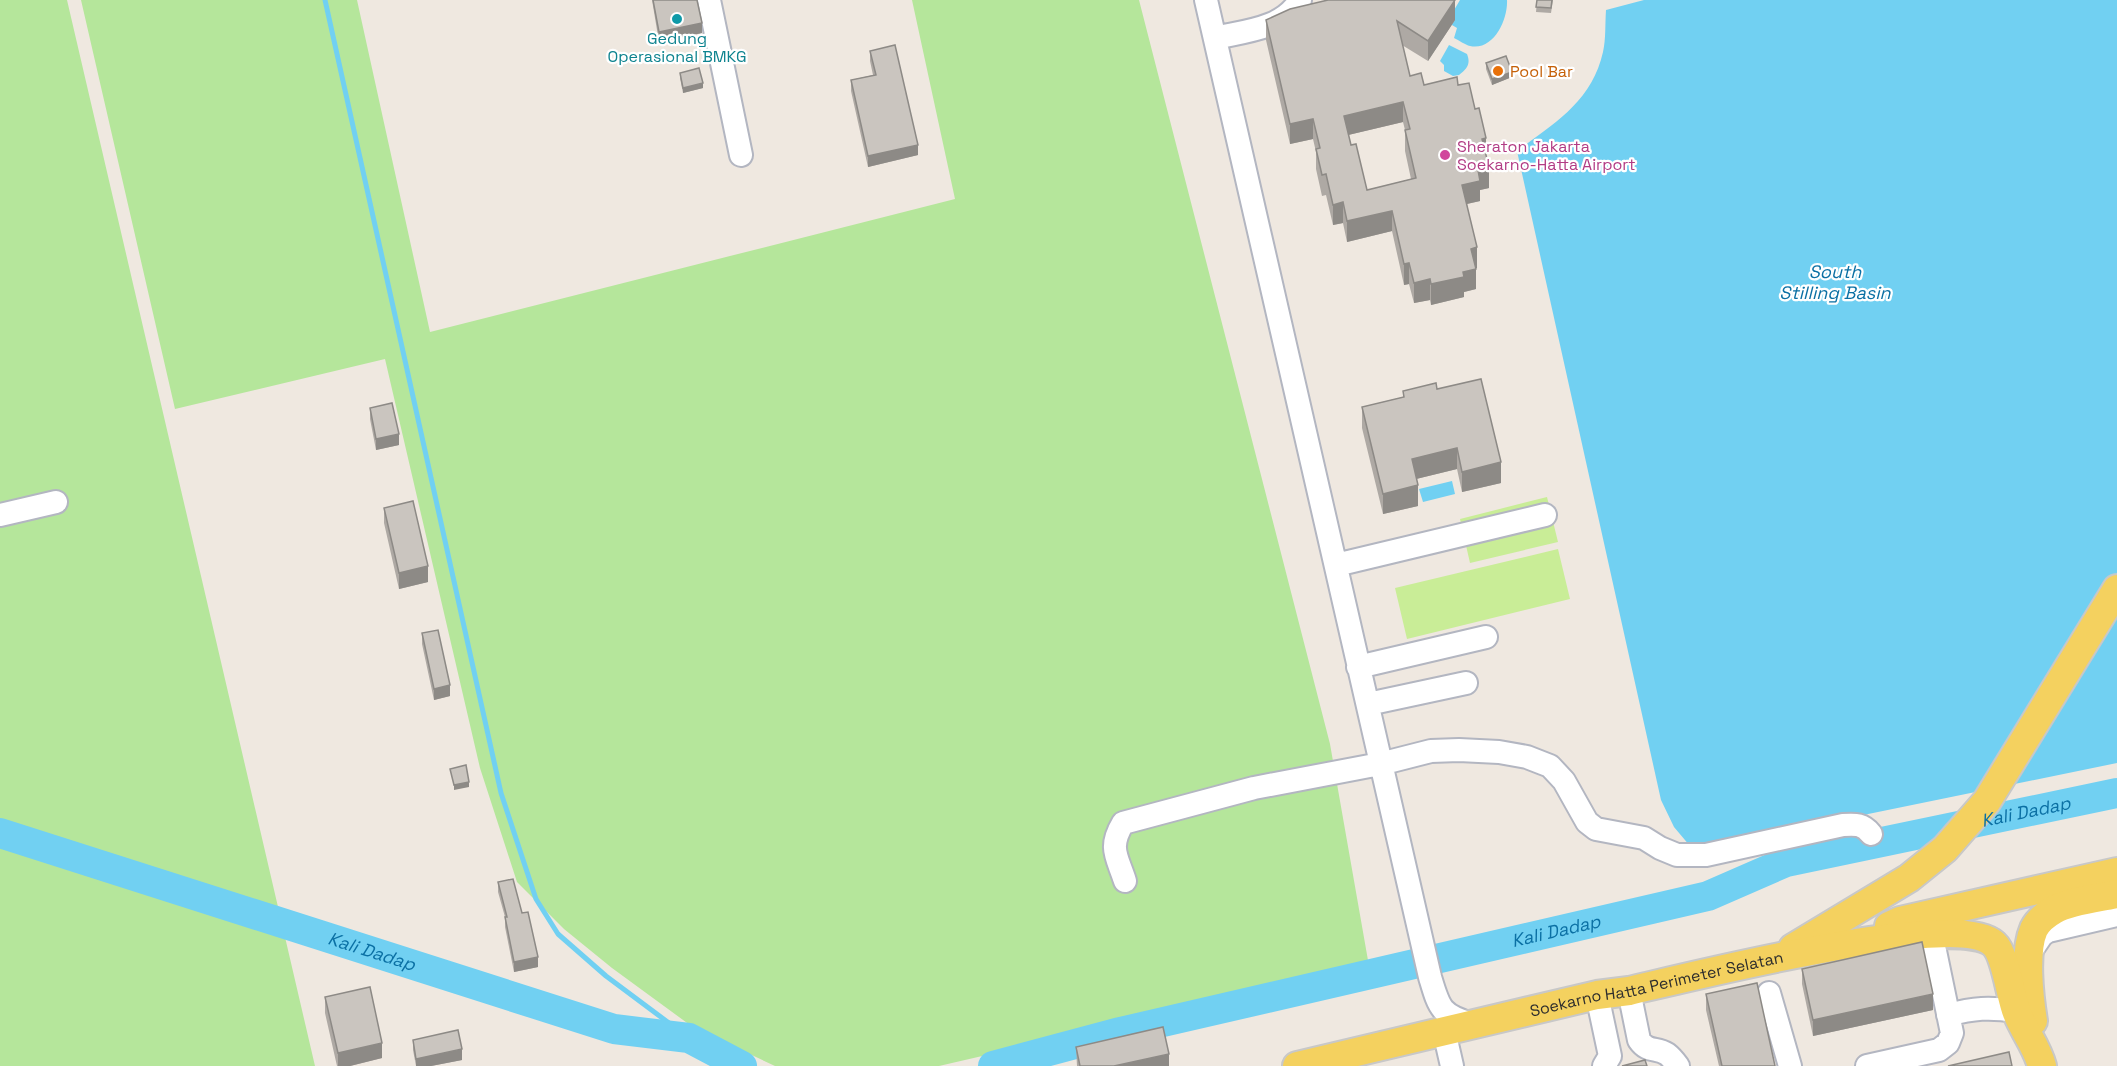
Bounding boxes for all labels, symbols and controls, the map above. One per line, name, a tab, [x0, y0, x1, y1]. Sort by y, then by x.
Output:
marker: Gedung Operasional BMKG	[670, 12, 684, 26]
place label: Gedung Operasional BMKG	[608, 28, 746, 67]
place label: Pool Bar	[1510, 61, 1573, 82]
marker: Pool Bar	[1491, 64, 1505, 78]
place label: Sheraton Jakarta Soekarno-Hatta Airport	[1457, 136, 1636, 175]
marker: Sheraton Jakarta Soekarno-Hatta Airport	[1438, 148, 1452, 162]
water label: South Stilling Basin	[1779, 260, 1892, 304]
water label: Kali Dadap	[1979, 791, 2074, 832]
water label: Kali Dadap	[1509, 909, 1604, 952]
water label: Kali Dadap	[325, 926, 420, 976]
street label: Soekarno Hatta Perimeter Selatan	[1528, 947, 1785, 1022]

